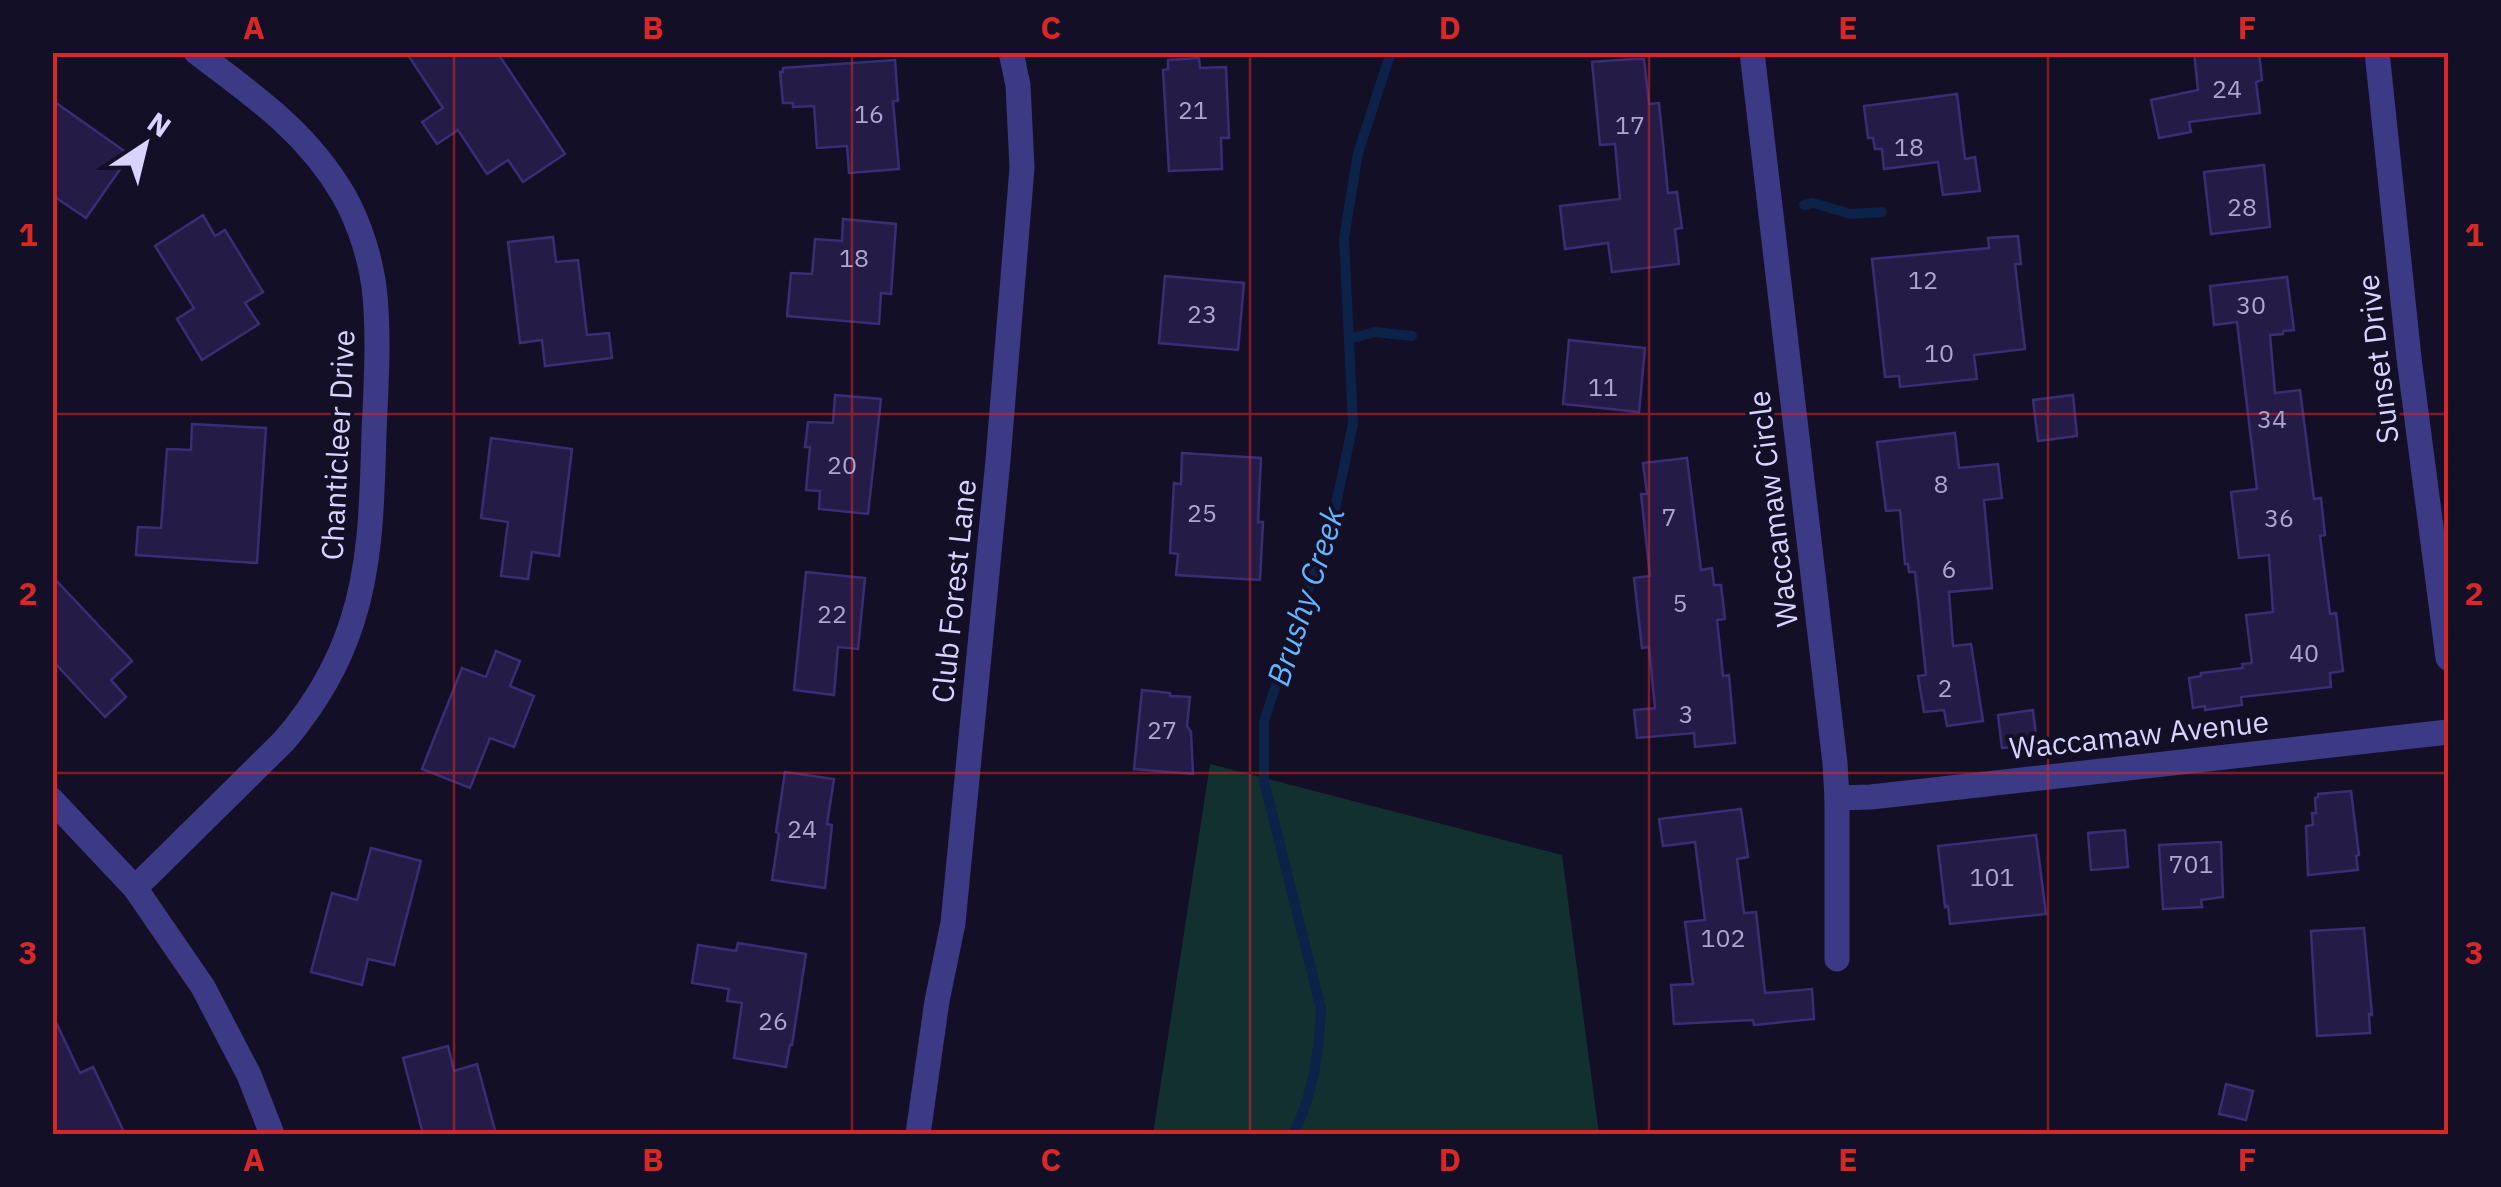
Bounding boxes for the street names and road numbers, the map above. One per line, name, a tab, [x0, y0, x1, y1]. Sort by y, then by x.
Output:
street label: Sunset Drive	[2347, 272, 2407, 446]
street label: Chanticleer Drive	[311, 329, 363, 561]
street label: Waccamaw Circle	[1738, 389, 1806, 629]
street label: Club Forest Lane	[922, 477, 984, 705]
street label: Waccamaw Avenue	[2007, 701, 2271, 767]

